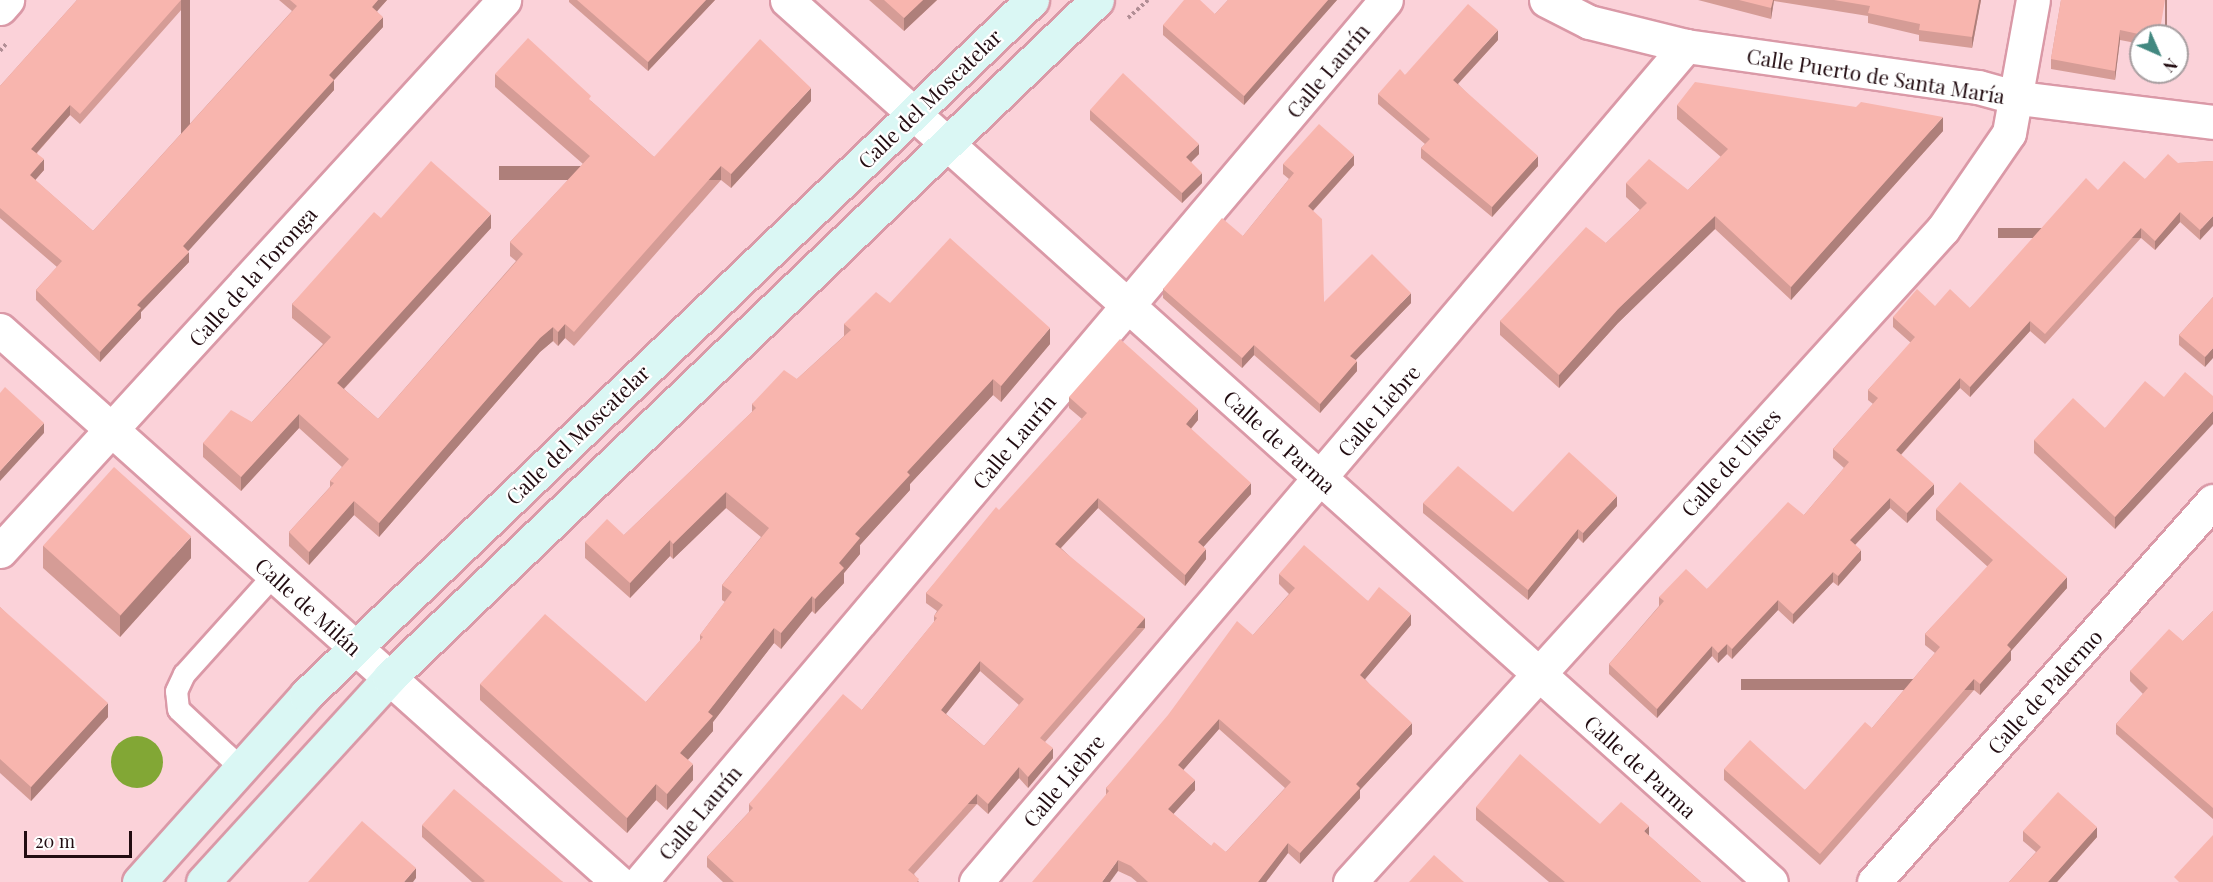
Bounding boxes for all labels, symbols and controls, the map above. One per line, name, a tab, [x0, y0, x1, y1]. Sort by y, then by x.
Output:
street label: Calle Laurín	[1280, 18, 1374, 122]
street label: Calle del Moscatelar	[852, 23, 1006, 173]
north arrow	[2129, 24, 2189, 84]
street label: Calle Puerto de Santa María	[1745, 42, 2007, 108]
text: N	[2159, 54, 2182, 77]
street label: Calle de la Toronga	[182, 201, 322, 351]
street label: Calle del Moscatelar	[500, 359, 654, 509]
street label: Calle Liebre	[1331, 359, 1425, 461]
street label: Calle de Parma	[1219, 384, 1341, 498]
street label: Calle Laurín	[966, 389, 1060, 493]
street label: Calle de Ulises	[1675, 403, 1785, 521]
street label: Calle de Milán	[251, 552, 367, 660]
street label: Calle de Palermo	[1981, 623, 2107, 759]
street label: Calle de Parma	[1580, 709, 1702, 823]
street label: Calle Liebre	[1017, 729, 1109, 831]
street label: Calle Laurín	[652, 760, 746, 864]
scale bar	[27, 819, 135, 857]
text: 20 m	[35, 829, 75, 853]

